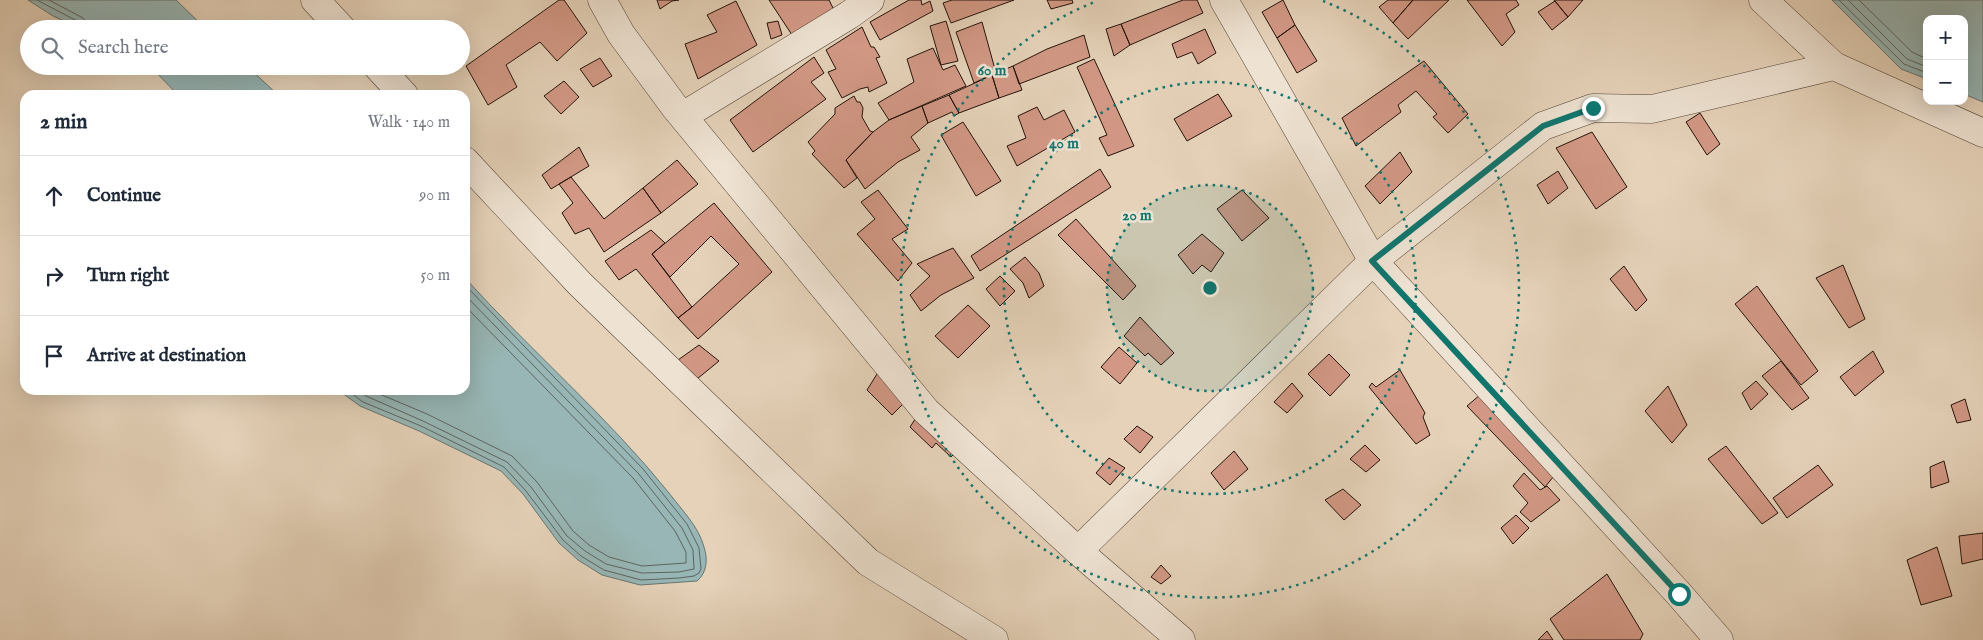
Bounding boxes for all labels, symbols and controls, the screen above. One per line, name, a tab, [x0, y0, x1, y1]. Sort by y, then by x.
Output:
map controls	[1923, 15, 1968, 105]
button: +	[1923, 15, 1968, 60]
search box	[20, 20, 470, 75]
icon: search	[38, 34, 66, 62]
text: Search here	[78, 36, 169, 60]
button: −	[1923, 60, 1968, 105]
text: 60 m	[978, 61, 1007, 80]
route end	[1582, 97, 1605, 120]
text: 2 min	[40, 109, 87, 136]
text: Walk · 140 m	[368, 113, 450, 133]
text: 40 m	[1049, 134, 1079, 153]
icon: ahead	[40, 182, 68, 210]
text: Continue	[87, 184, 161, 208]
text: 90 m	[419, 186, 450, 206]
text: 20 m	[1122, 206, 1152, 225]
icon: right	[40, 262, 68, 290]
text: Turn right	[87, 264, 169, 288]
text: 50 m	[421, 266, 450, 286]
centre of rings	[1201, 279, 1219, 297]
icon: arrive	[40, 342, 68, 370]
text: Arrive at destination	[87, 344, 246, 368]
route start	[1668, 583, 1691, 606]

